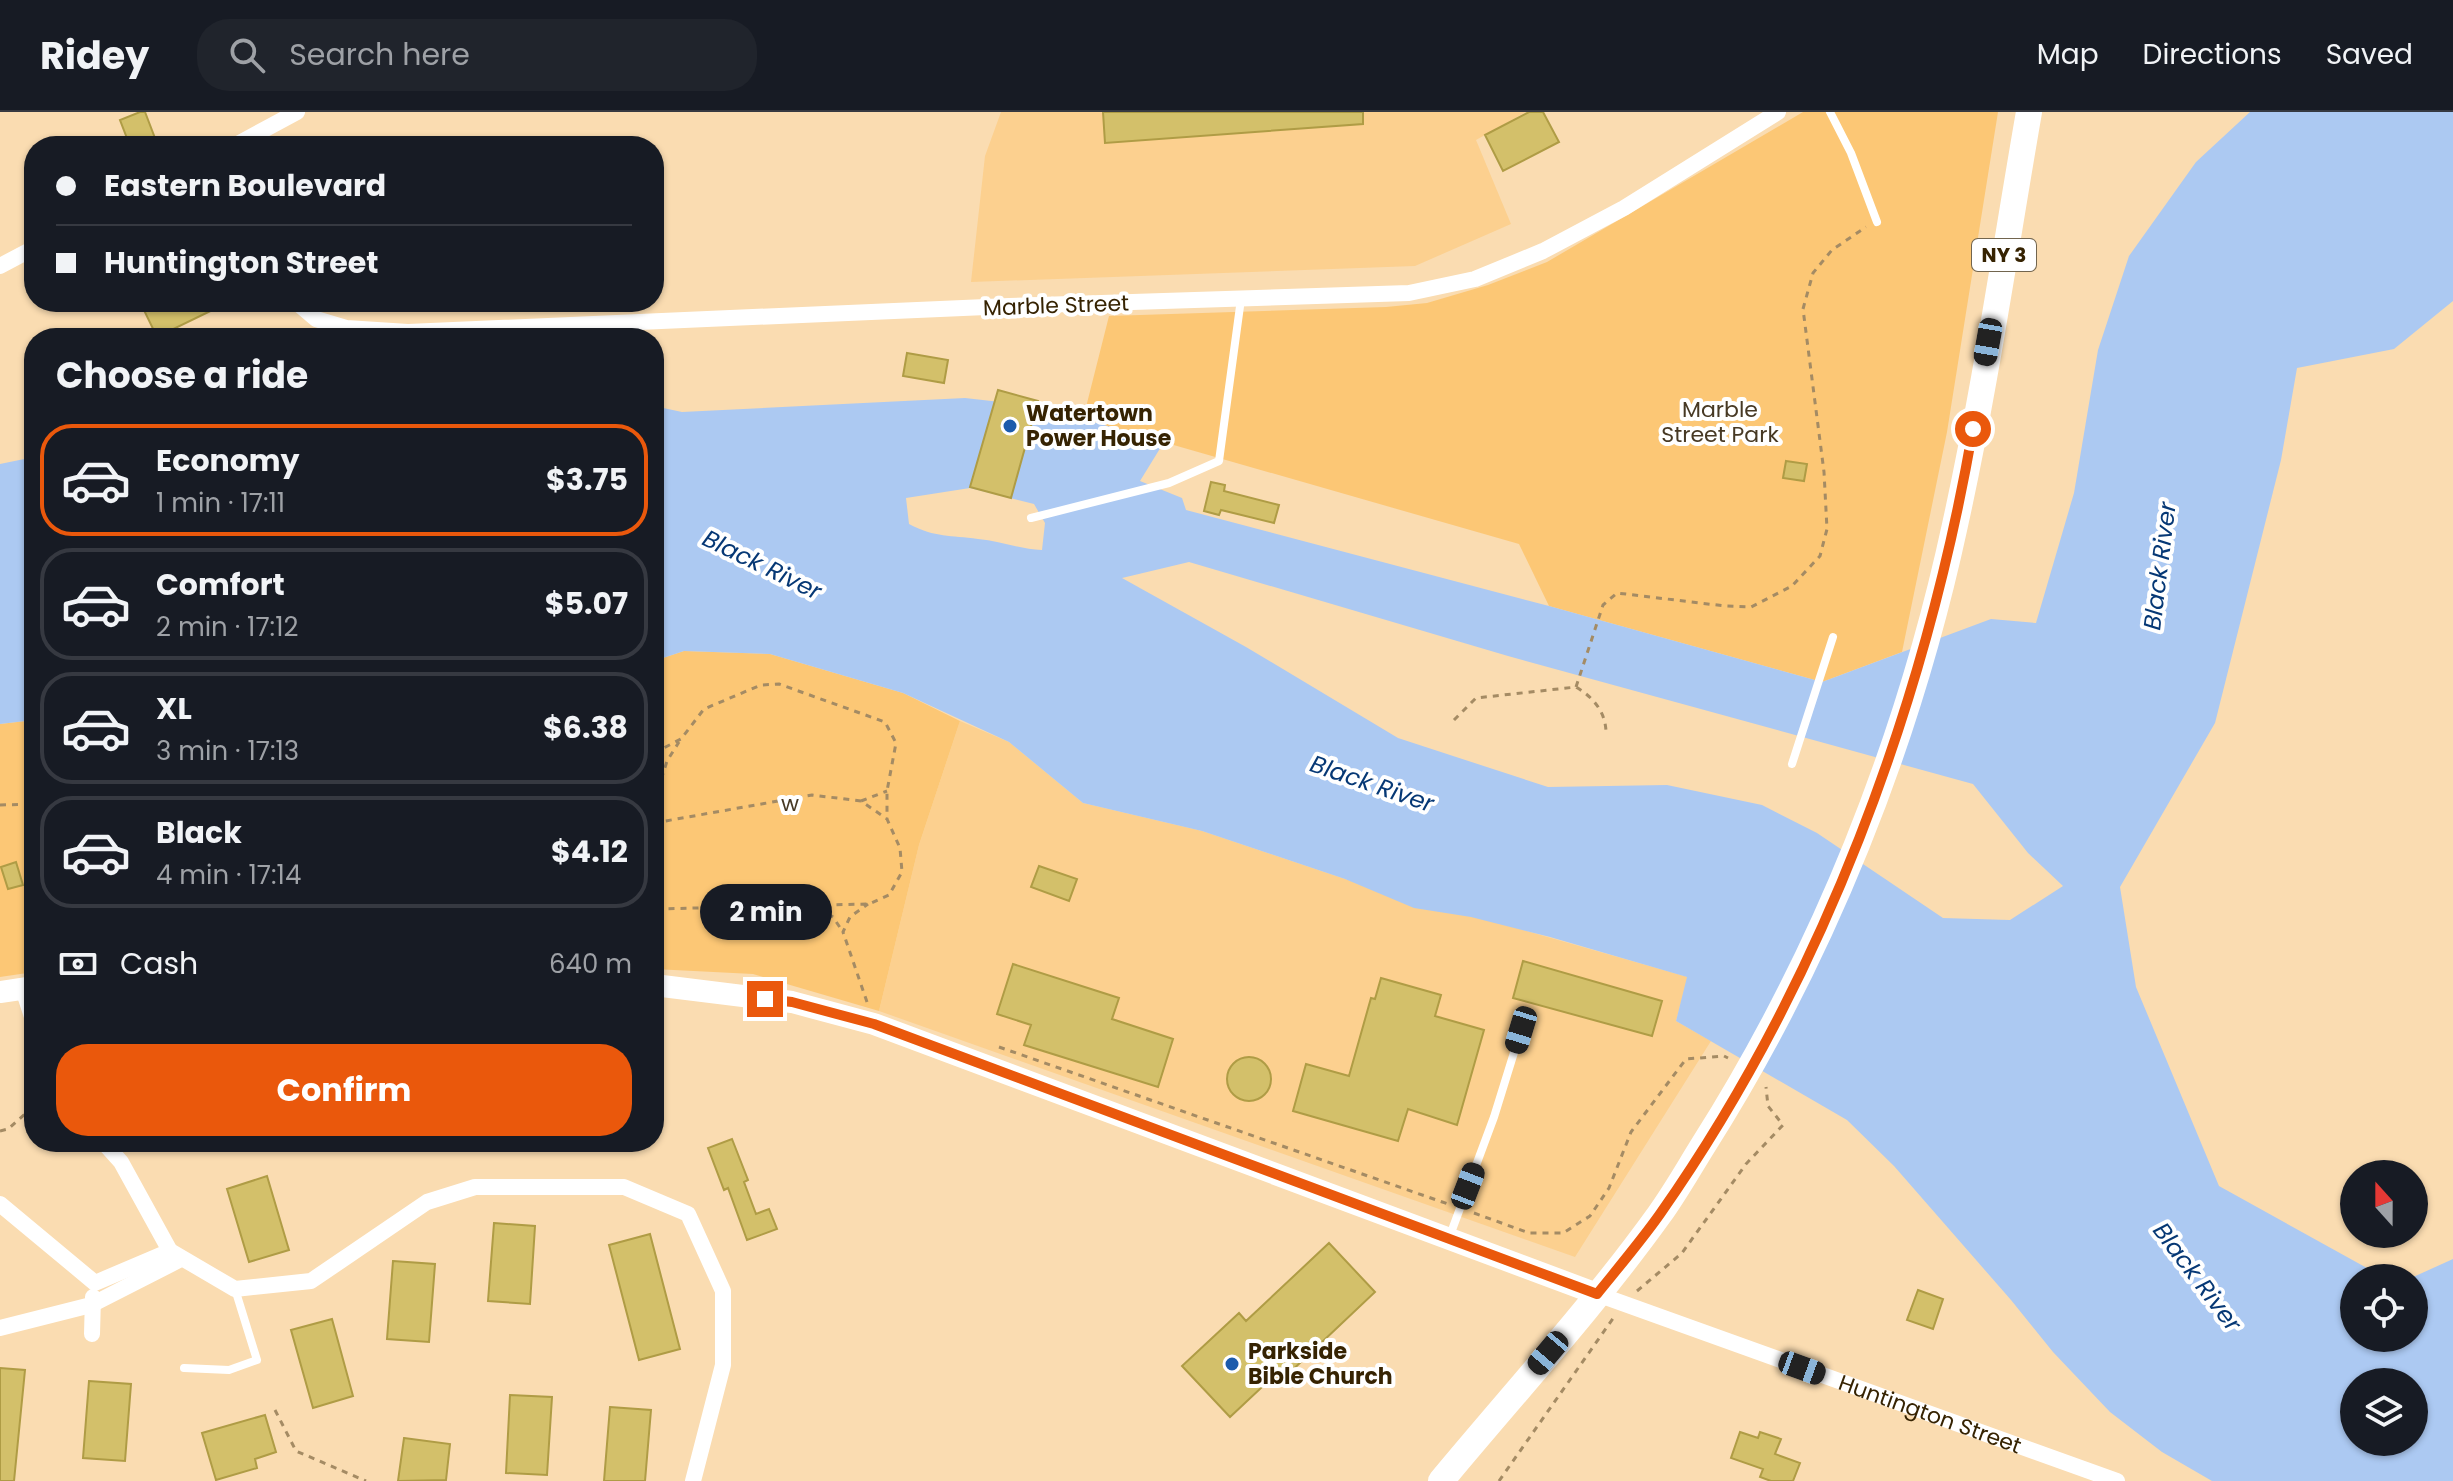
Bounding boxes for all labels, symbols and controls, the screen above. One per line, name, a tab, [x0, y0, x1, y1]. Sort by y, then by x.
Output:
search box	[197, 19, 757, 91]
text: Ridey	[40, 29, 149, 82]
icon: search	[225, 33, 269, 77]
text: Search here	[289, 33, 470, 76]
text: Map	[2037, 35, 2099, 74]
text: Directions	[2143, 35, 2282, 74]
text: Saved	[2326, 35, 2413, 74]
text: Eastern Boulevard	[104, 164, 386, 207]
road number: NY 3	[1972, 239, 2036, 271]
text: Huntington Street	[104, 241, 378, 284]
street label: Marble Street	[982, 287, 1130, 324]
car	[1972, 316, 2004, 368]
text: Choose a ride	[56, 350, 308, 401]
park label: Marble Street Park	[1661, 394, 1779, 450]
place label: Watertown Power House	[1026, 398, 1171, 454]
route start	[1955, 411, 1991, 447]
marker: Watertown Power House	[1001, 417, 1019, 435]
text: Economy	[156, 439, 300, 482]
icon: car	[60, 444, 132, 516]
text: $3.75	[546, 458, 628, 501]
text: 1 min · 17:11	[156, 485, 285, 521]
water label: Black River	[2135, 499, 2184, 632]
water label: Black River	[697, 522, 828, 608]
text: Comfort	[156, 563, 285, 606]
icon: car	[60, 568, 132, 640]
text: $5.07	[545, 582, 628, 625]
text: 2 min · 17:12	[156, 609, 298, 645]
text: XL	[156, 687, 192, 730]
icon: car	[60, 692, 132, 764]
text: $6.38	[543, 706, 628, 749]
text: 3 min · 17:13	[156, 733, 299, 769]
water label: Black River	[1306, 747, 1439, 820]
park label: w	[781, 788, 799, 819]
text: Black	[156, 811, 242, 854]
icon: car	[60, 816, 132, 888]
text: $4.12	[551, 830, 628, 873]
text: 4 min · 17:14	[156, 857, 301, 893]
callout: 2 min	[699, 883, 831, 939]
text: 2 min	[729, 894, 803, 930]
icon: cash	[56, 942, 100, 986]
text: Cash	[120, 942, 198, 985]
text: 640 m	[549, 946, 632, 982]
route end	[747, 981, 783, 1017]
car	[1503, 1004, 1539, 1056]
button: Confirm	[56, 1044, 632, 1136]
car	[1448, 1159, 1488, 1213]
north arrow	[2340, 1160, 2428, 1248]
map controls	[2340, 1160, 2428, 1456]
water label: Black River	[2145, 1215, 2250, 1339]
button: locate	[2340, 1264, 2428, 1352]
car	[1523, 1327, 1573, 1379]
place label: Parkside Bible Church	[1248, 1336, 1393, 1392]
car	[1775, 1349, 1829, 1387]
marker: Parkside Bible Church	[1223, 1355, 1241, 1373]
street label: Huntington Street	[1834, 1367, 2026, 1461]
button: layers	[2340, 1368, 2428, 1456]

